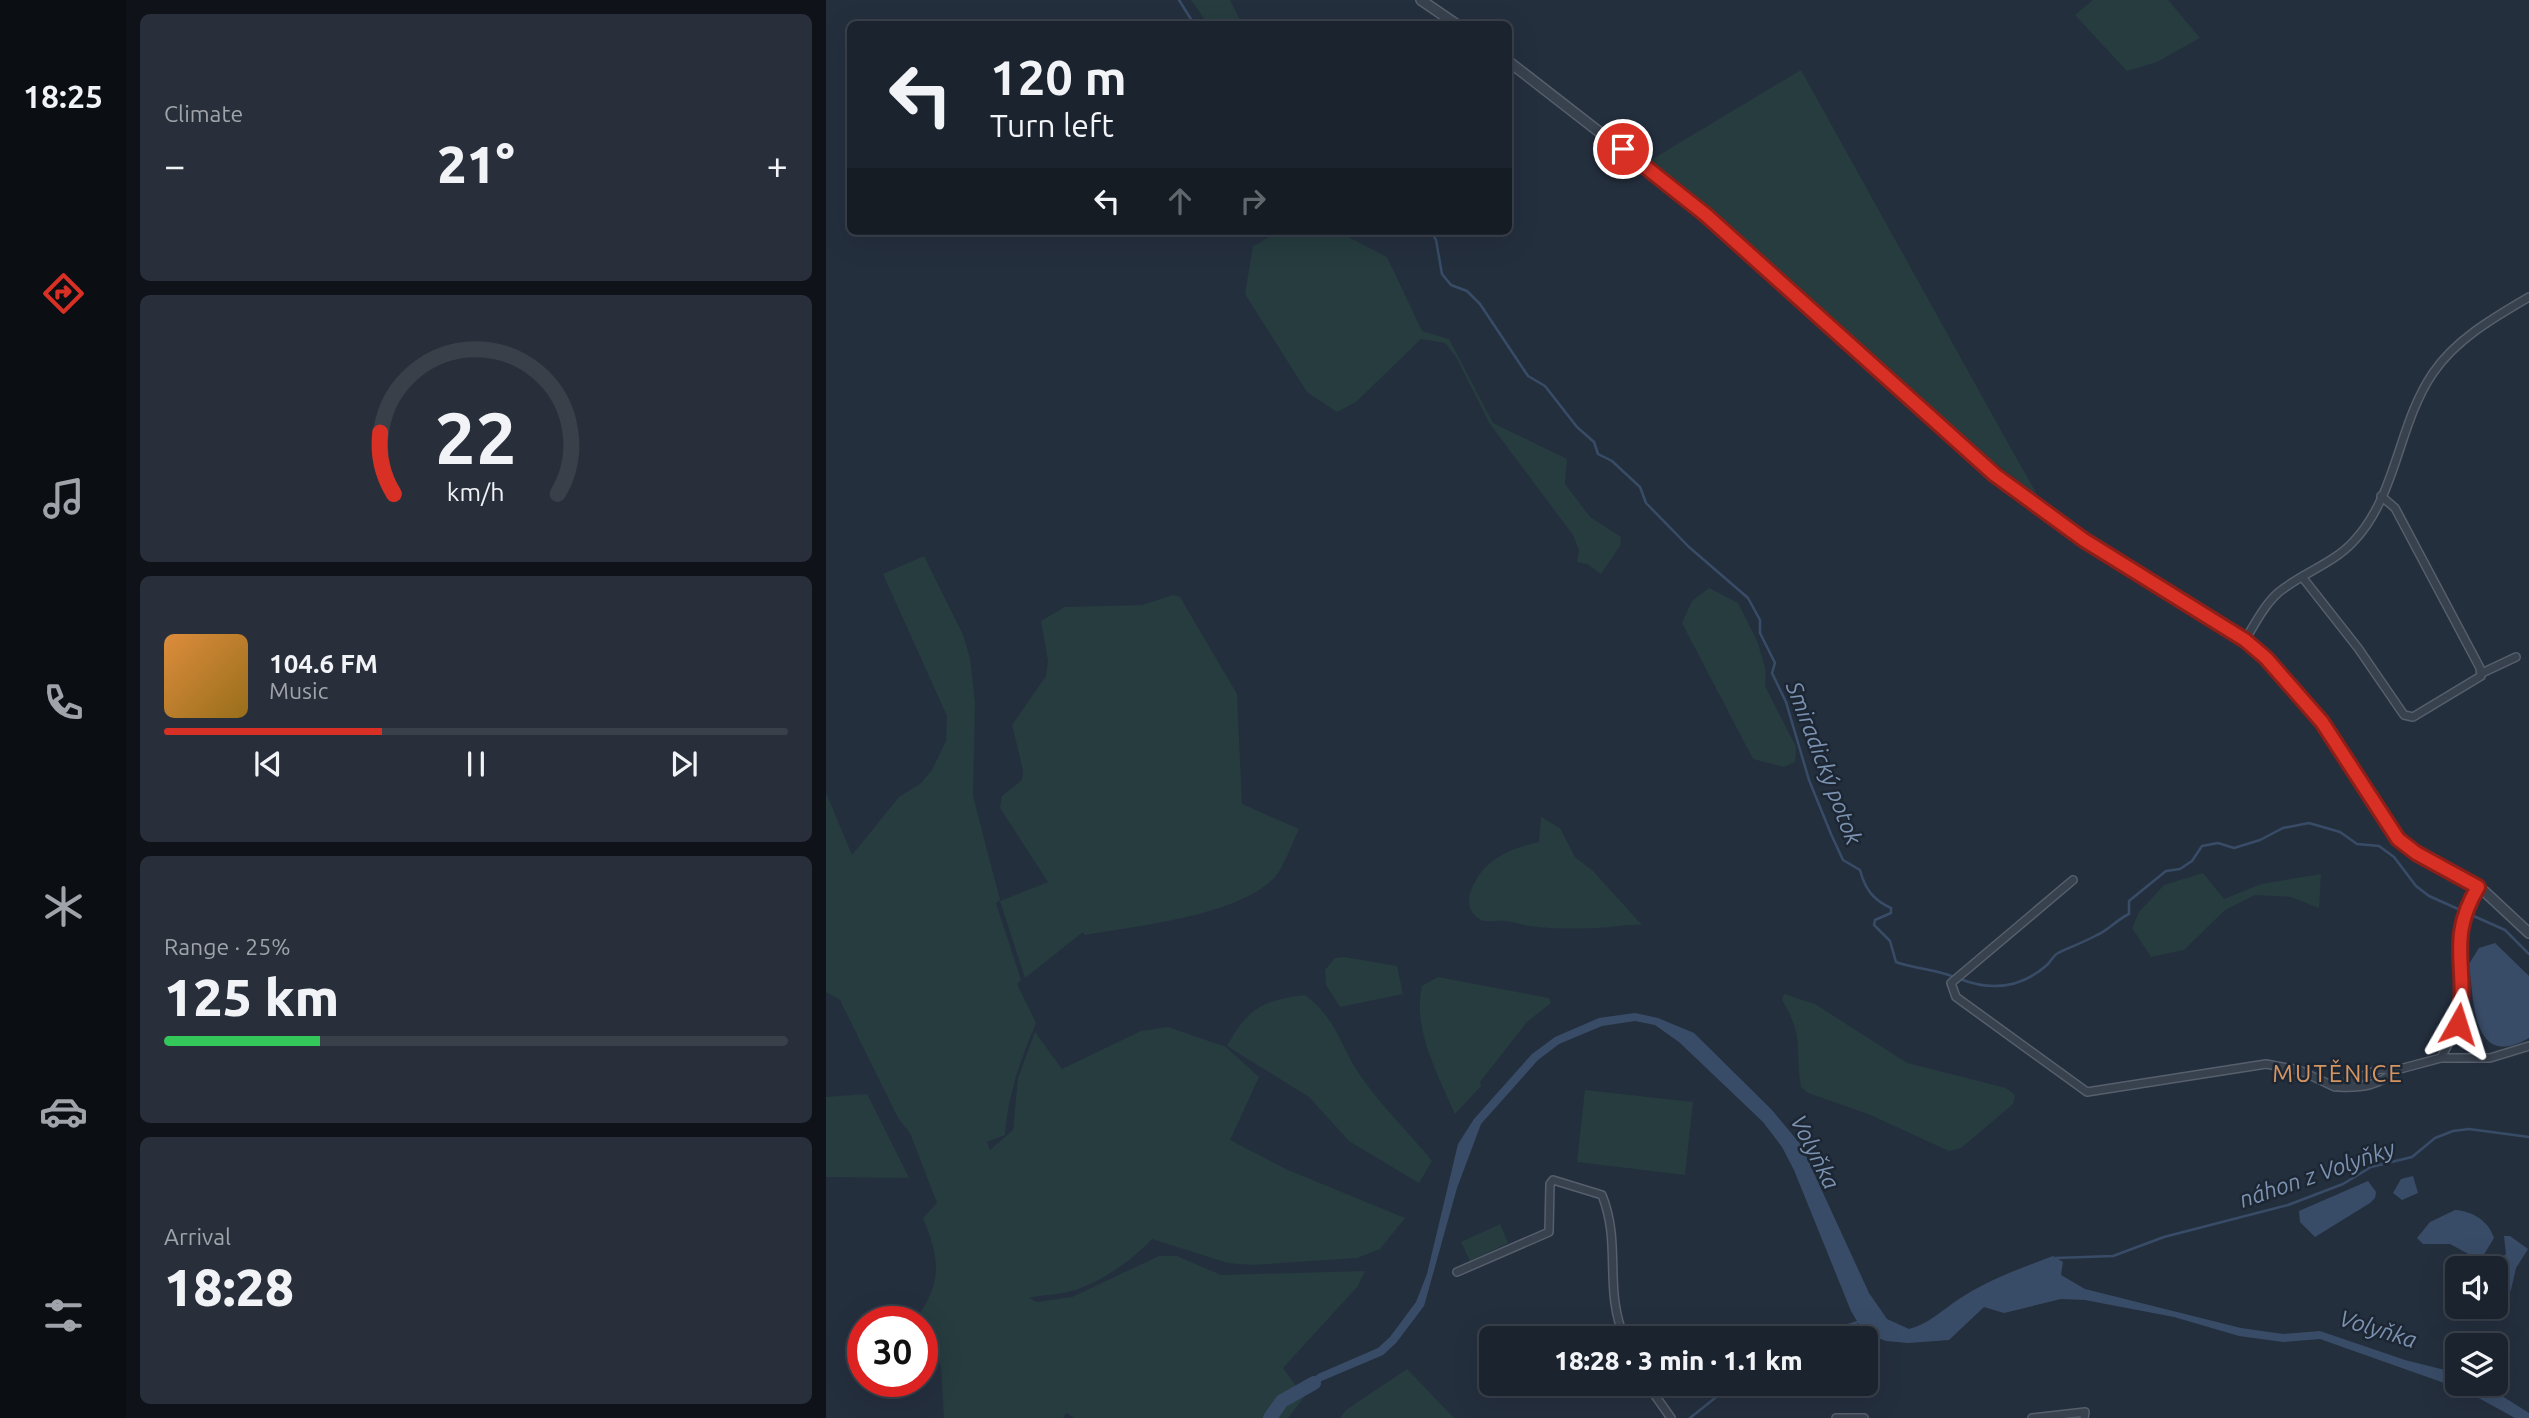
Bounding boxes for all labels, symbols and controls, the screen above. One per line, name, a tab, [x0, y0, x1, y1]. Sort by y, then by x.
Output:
icon: left	[875, 49, 966, 140]
text: 120 m	[990, 49, 1127, 104]
text: 18:25	[23, 78, 103, 114]
text: Climate	[164, 101, 243, 126]
text: Turn left	[990, 107, 1114, 143]
pin	[1593, 119, 1653, 179]
icon: arrive	[1604, 130, 1642, 168]
text: 21°	[437, 135, 515, 193]
text: −	[164, 144, 185, 186]
text: +	[767, 144, 788, 186]
icon: left	[1088, 182, 1126, 220]
icon: ahead	[1161, 182, 1199, 220]
icon: right	[1234, 182, 1272, 220]
icon: directions	[39, 269, 88, 318]
text: 22	[435, 397, 517, 479]
icon: music	[39, 474, 88, 523]
text: km/h	[447, 478, 505, 506]
text: 104.6 FM	[269, 649, 378, 678]
water label: Smiradický potok	[1781, 677, 1867, 848]
icon: phone	[39, 678, 88, 727]
text: Music	[269, 678, 328, 703]
icon: previous	[249, 745, 287, 783]
icon: pause	[457, 745, 495, 783]
icon: next	[665, 745, 703, 783]
icon: climate	[39, 882, 88, 931]
text: Range · 25%	[164, 934, 291, 959]
text: 125 km	[164, 968, 339, 1026]
position arrow	[2421, 987, 2495, 1061]
district label: MUTĚNICE	[2272, 1059, 2404, 1087]
icon: car	[39, 1087, 88, 1136]
water label: Volyňka	[1786, 1111, 1845, 1193]
water label: náhon z Volyňky	[2236, 1135, 2399, 1212]
text: Arrival	[164, 1224, 231, 1249]
map controls	[2445, 1256, 2508, 1396]
button: sound	[2445, 1256, 2508, 1319]
text: 18:28	[164, 1258, 294, 1316]
icon: filters	[39, 1291, 88, 1340]
water label: Volyňka	[2336, 1305, 2420, 1352]
speed limit sign: 30	[847, 1306, 938, 1397]
button: layers	[2445, 1333, 2508, 1396]
text: 18:28 · 3 min · 1.1 km	[1554, 1346, 1803, 1375]

